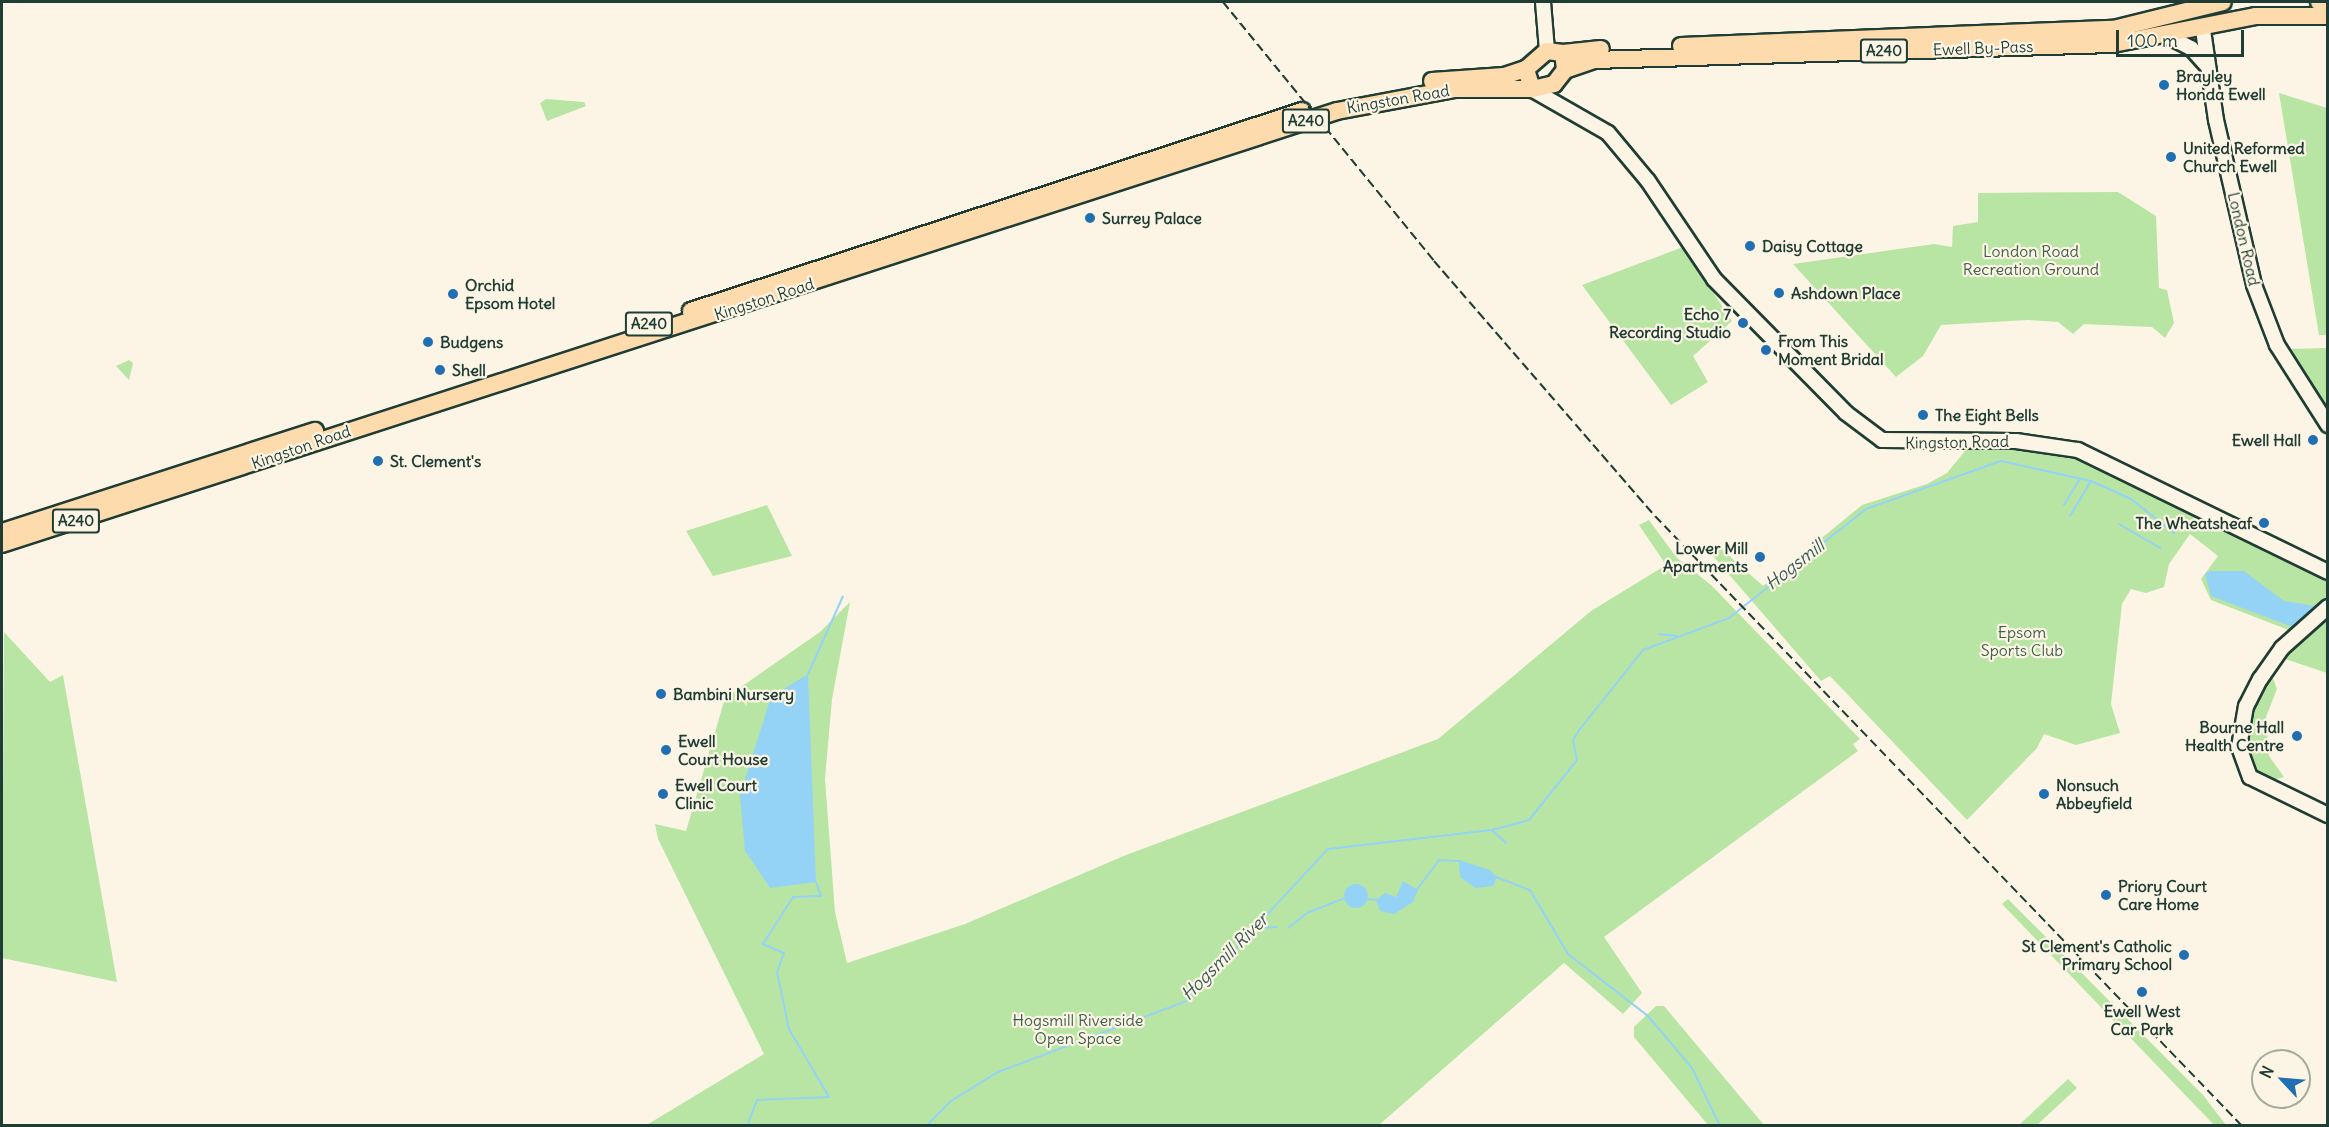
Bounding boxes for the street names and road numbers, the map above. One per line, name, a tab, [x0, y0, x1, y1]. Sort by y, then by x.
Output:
street label: Ewell By-Pass	[1932, 37, 2034, 59]
road number: A240	[1858, 39, 1910, 63]
street label: Kingston Road	[1345, 81, 1451, 117]
road number: A240	[1280, 109, 1332, 133]
street label: London Road	[2224, 190, 2264, 288]
street label: Kingston Road	[712, 274, 816, 324]
road number: A240	[624, 312, 674, 336]
street label: Kingston Road	[249, 421, 353, 473]
street label: Kingston Road	[1905, 431, 2009, 453]
road number: A240	[50, 509, 101, 533]

